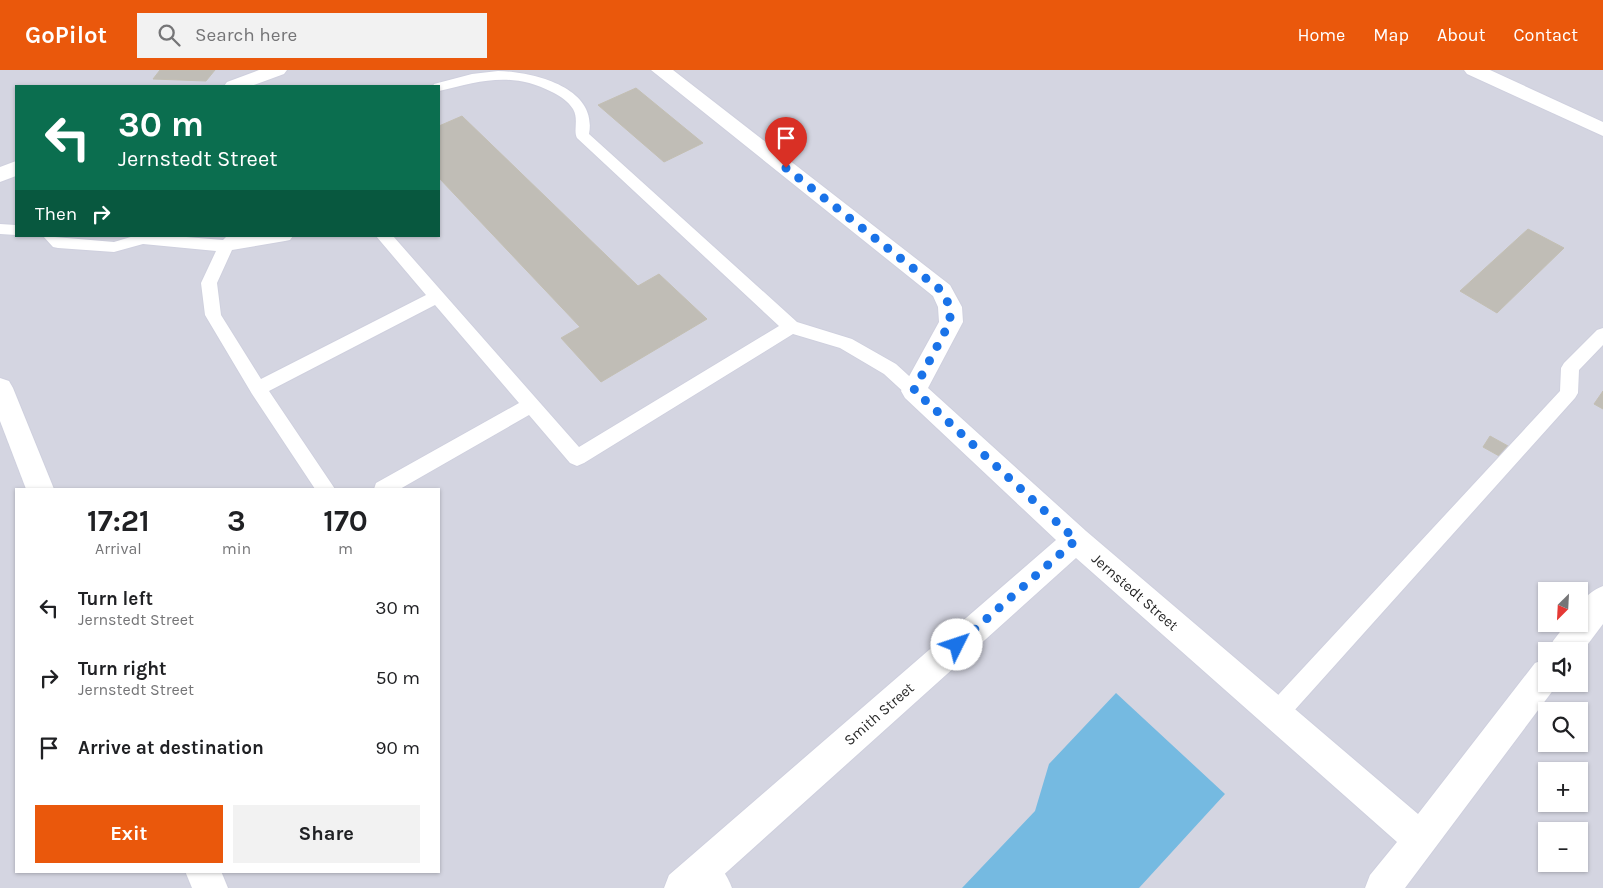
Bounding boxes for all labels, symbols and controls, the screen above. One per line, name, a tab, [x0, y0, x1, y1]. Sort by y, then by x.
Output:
search box	[137, 13, 487, 58]
text: GoPilot	[25, 21, 107, 49]
icon: search	[155, 21, 183, 49]
text: Search here	[195, 24, 297, 46]
text: Home	[1297, 24, 1345, 46]
text: Map	[1373, 24, 1409, 46]
text: About	[1437, 24, 1486, 46]
text: Contact	[1514, 24, 1578, 46]
text: 30 m	[118, 104, 204, 145]
icon: left	[35, 105, 100, 170]
pin	[765, 117, 807, 168]
icon: arrive	[772, 124, 800, 152]
text: Jernstedt Street	[118, 146, 277, 172]
icon: right	[87, 200, 115, 228]
text: Then	[35, 203, 77, 225]
text: 17:21	[87, 503, 150, 539]
text: 3	[227, 503, 246, 539]
text: 170	[323, 503, 368, 539]
text: Arrival	[95, 539, 142, 558]
text: min	[222, 539, 251, 558]
text: m	[338, 539, 353, 558]
street label: Jernstedt Street	[1088, 550, 1182, 635]
north arrow	[1538, 582, 1588, 632]
map controls	[1538, 582, 1588, 872]
text: Turn left	[78, 588, 153, 610]
icon: left	[35, 594, 63, 622]
text: 30 m	[375, 597, 420, 619]
text: Jernstedt Street	[78, 610, 194, 629]
position arrow	[930, 618, 982, 670]
button: sound	[1538, 642, 1588, 692]
text: Turn right	[78, 658, 167, 680]
icon: right	[35, 664, 63, 692]
text: 50 m	[376, 667, 420, 689]
street label: Smith Street	[840, 678, 918, 749]
text: Jernstedt Street	[78, 680, 194, 699]
button: search	[1538, 702, 1588, 752]
icon: arrive	[35, 734, 63, 762]
text: Arrive at destination	[78, 737, 264, 759]
text: 90 m	[375, 737, 420, 759]
button: +	[1538, 762, 1588, 812]
button: Exit	[35, 805, 223, 863]
button: Share	[233, 805, 420, 863]
button: −	[1538, 822, 1588, 872]

